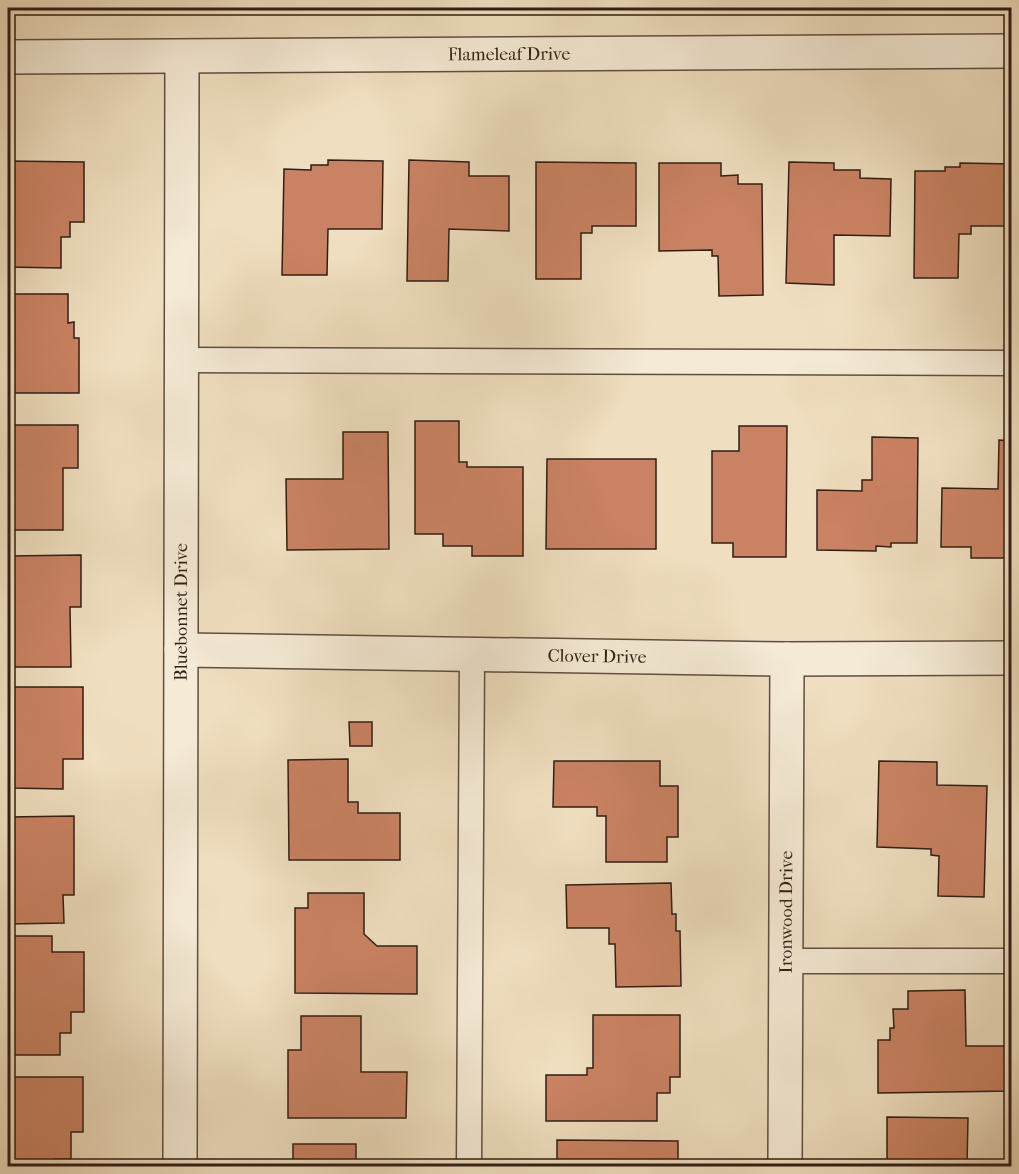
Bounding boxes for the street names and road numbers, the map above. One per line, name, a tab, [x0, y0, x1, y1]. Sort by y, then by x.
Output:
street label: Flameleaf Drive	[448, 44, 571, 65]
street label: Bluebonnet Drive	[171, 543, 192, 681]
street label: Clover Drive	[547, 645, 647, 668]
street label: Ironwood Drive	[776, 851, 797, 973]

